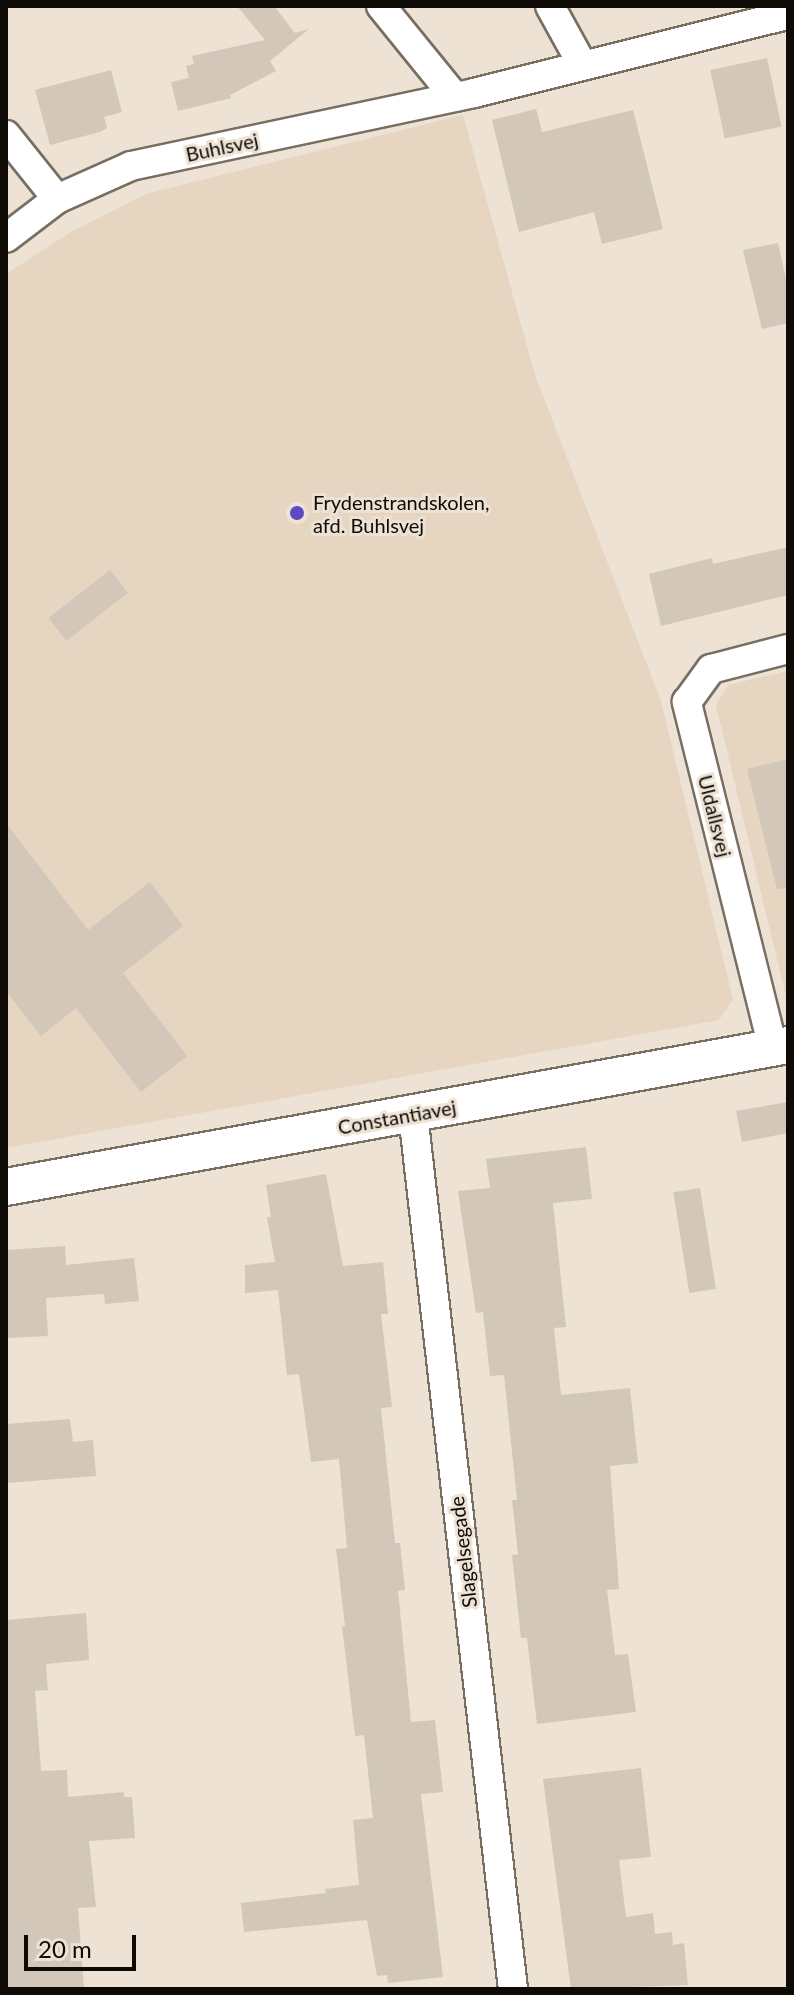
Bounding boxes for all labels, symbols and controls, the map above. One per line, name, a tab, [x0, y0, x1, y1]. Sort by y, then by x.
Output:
street label: Buhlsvej	[183, 128, 261, 166]
place label: Frydenstrandskolen, afd. Buhlsvej	[313, 490, 489, 537]
marker: Frydenstrandskolen, afd. Buhlsvej	[288, 504, 306, 522]
street label: Uldallsvej	[693, 772, 737, 860]
street label: Constantiavej	[336, 1095, 458, 1139]
street label: Slagelsegade	[444, 1495, 482, 1609]
scale bar	[28, 1919, 140, 1969]
text: 20 m	[38, 1934, 92, 1963]

